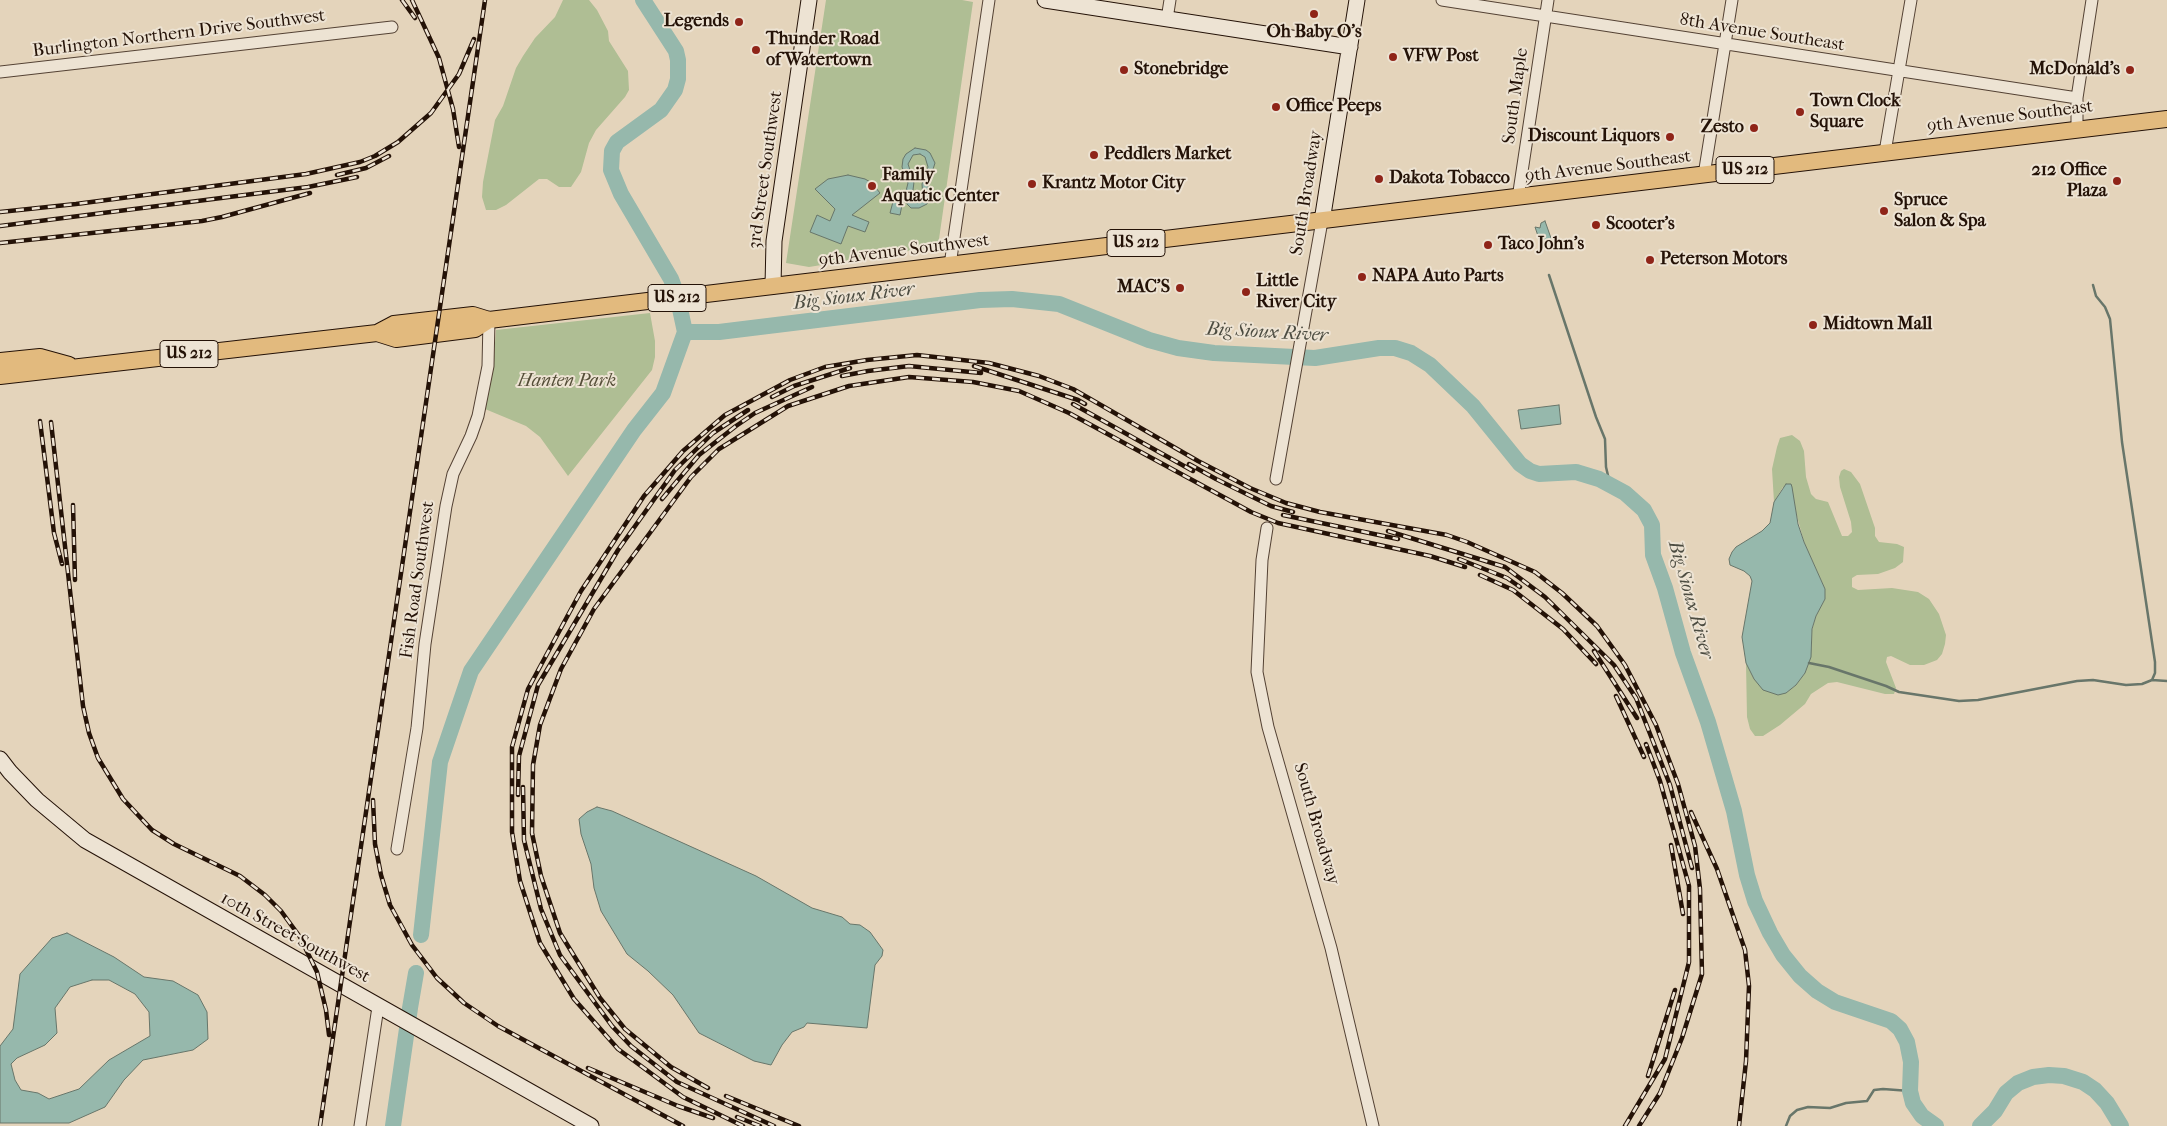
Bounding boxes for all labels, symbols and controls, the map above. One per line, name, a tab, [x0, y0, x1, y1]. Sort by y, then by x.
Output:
street label: Burlington Northern Drive Southwest	[31, 5, 327, 63]
marker: Oh Baby O's	[1308, 8, 1320, 20]
street label: 8th Avenue Southeast	[1678, 9, 1846, 57]
place label: Legends	[664, 11, 729, 33]
marker: Legends	[733, 16, 745, 28]
place label: Oh Baby O's	[1266, 22, 1362, 44]
place label: Thunder Road of Watertown	[766, 29, 879, 72]
marker: Thunder Road of Watertown	[750, 44, 762, 56]
place label: VFW Post	[1403, 46, 1479, 68]
street label: South Maple	[1499, 47, 1533, 145]
marker: VFW Post	[1387, 51, 1399, 63]
place label: Stonebridge	[1134, 59, 1228, 81]
place label: McDonald's	[2029, 59, 2120, 81]
marker: Stonebridge	[1118, 64, 1130, 76]
marker: McDonald's	[2124, 64, 2136, 76]
street label: 3rd Street Southwest	[744, 90, 788, 250]
place label: Town Clock Square	[1810, 91, 1900, 134]
place label: Office Peeps	[1286, 96, 1381, 118]
street label: 9th Avenue Southeast	[1926, 96, 2094, 138]
marker: Office Peeps	[1270, 101, 1282, 113]
marker: Town Clock Square	[1794, 106, 1806, 118]
place label: Zesto	[1701, 117, 1744, 139]
marker: Zesto	[1748, 122, 1760, 134]
place label: Discount Liquors	[1528, 126, 1660, 148]
street label: South Broadway	[1286, 129, 1328, 257]
marker: Discount Liquors	[1664, 131, 1676, 143]
place label: Peddlers Market	[1104, 144, 1231, 166]
street label: 9th Avenue Southeast	[1524, 146, 1692, 188]
marker: Peddlers Market	[1088, 149, 1100, 161]
road number: US 212	[1716, 156, 1774, 184]
place label: 212 Office Plaza	[2031, 160, 2107, 202]
place label: Family Aquatic Center	[882, 165, 999, 208]
place label: Dakota Tobacco	[1389, 168, 1510, 190]
place label: Krantz Motor City	[1042, 173, 1185, 195]
marker: Dakota Tobacco	[1373, 173, 1385, 185]
marker: 212 Office Plaza	[2111, 175, 2123, 187]
marker: Krantz Motor City	[1026, 178, 1038, 190]
marker: Family Aquatic Center	[866, 180, 878, 192]
place label: Spruce Salon & Spa	[1894, 190, 1986, 232]
marker: Spruce Salon & Spa	[1878, 205, 1890, 217]
place label: Scooter's	[1606, 214, 1675, 236]
marker: Scooter's	[1590, 219, 1602, 231]
street label: 9th Avenue Southwest	[818, 230, 990, 272]
road number: US 212	[1107, 230, 1165, 256]
place label: Taco John's	[1498, 234, 1584, 256]
marker: Taco John's	[1482, 239, 1494, 251]
place label: Peterson Motors	[1660, 249, 1787, 271]
marker: Peterson Motors	[1644, 254, 1656, 266]
place label: NAPA Auto Parts	[1372, 266, 1504, 288]
place label: Little River City	[1256, 271, 1336, 314]
marker: NAPA Auto Parts	[1356, 271, 1368, 283]
place label: MAC'S	[1117, 277, 1170, 299]
water label: Big Sioux River	[792, 278, 916, 316]
marker: MAC'S	[1174, 282, 1186, 294]
road number: US 212	[648, 284, 706, 312]
marker: Little River City	[1240, 286, 1252, 298]
place label: Midtown Mall	[1823, 314, 1932, 336]
water label: Big Sioux River	[1206, 318, 1328, 348]
marker: Midtown Mall	[1807, 319, 1819, 331]
road number: US 212	[160, 340, 218, 368]
park label: Hanten Park	[518, 371, 616, 393]
street label: Fish Road Southwest	[396, 500, 440, 660]
water label: Big Sioux River	[1662, 538, 1718, 662]
street label: South Broadway	[1288, 760, 1344, 888]
street label: 10th Street Southwest	[216, 888, 374, 988]

